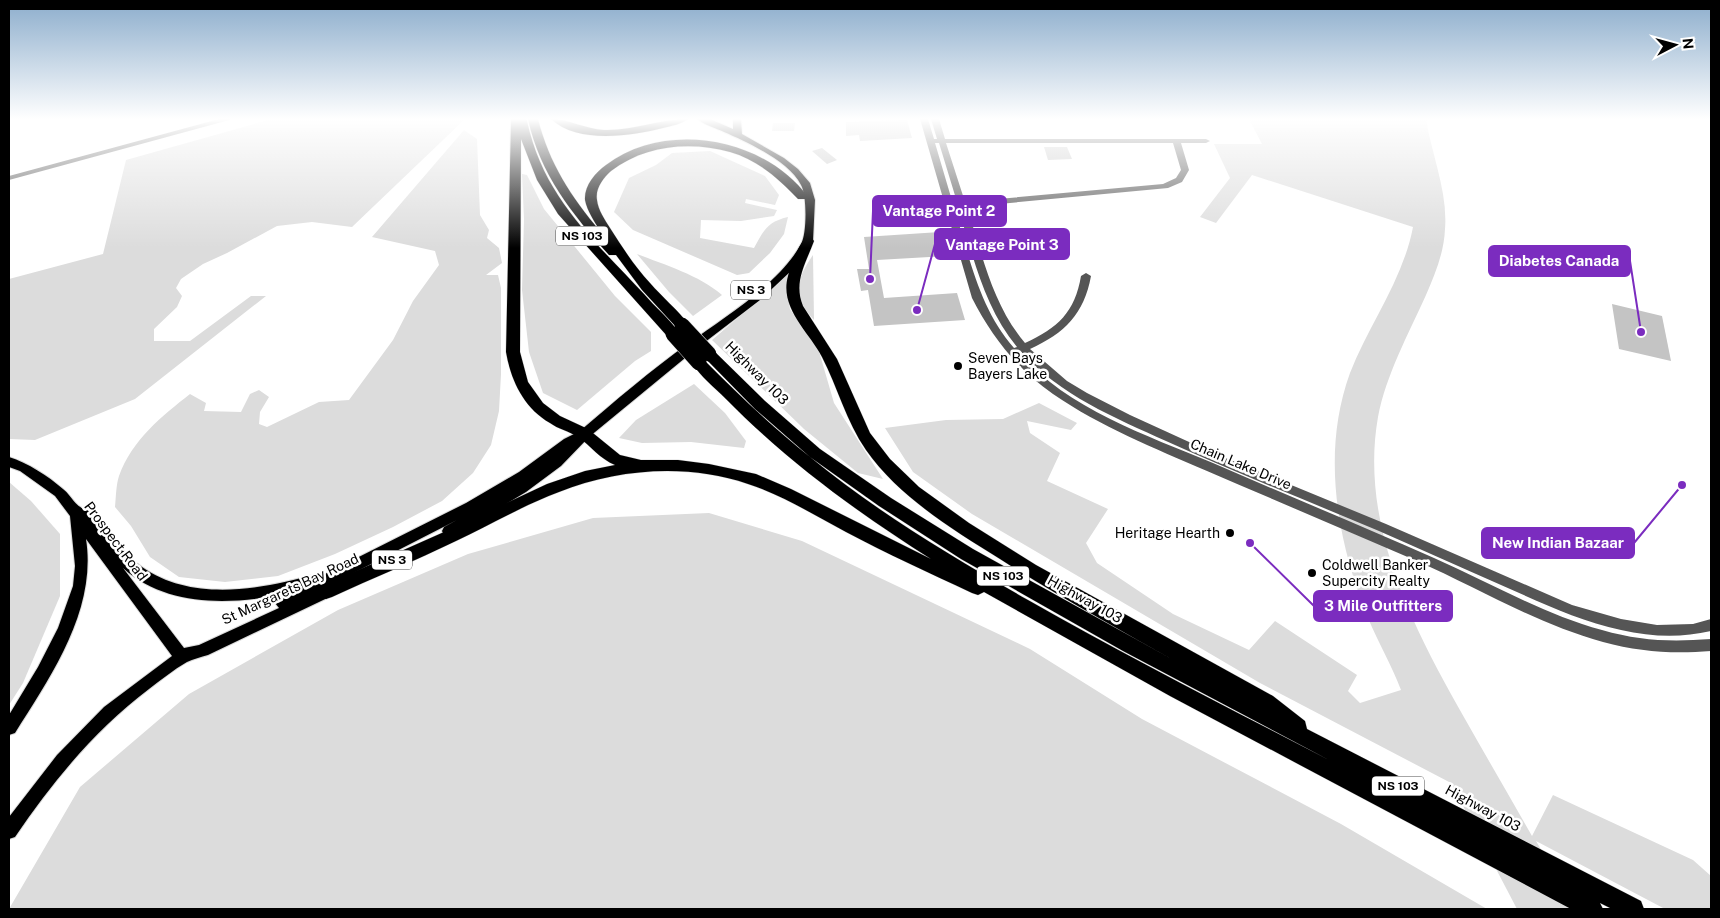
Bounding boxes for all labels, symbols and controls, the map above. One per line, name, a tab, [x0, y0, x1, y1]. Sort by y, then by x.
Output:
north arrow	[1650, 20, 1700, 70]
text: N	[1679, 37, 1696, 50]
callout: Vantage Point 2	[873, 196, 1006, 226]
text: Vantage Point 2	[883, 202, 995, 219]
road number: NS 103	[556, 227, 608, 246]
callout: Vantage Point 3	[935, 229, 1069, 259]
text: Vantage Point 3	[945, 236, 1059, 253]
callout: Diabetes Canada	[1489, 246, 1630, 276]
text: Diabetes Canada	[1499, 252, 1619, 269]
road number: NS 3	[731, 280, 771, 300]
street label: Highway 103	[722, 338, 792, 408]
place label: Seven Bays Bayers Lake	[968, 350, 1047, 382]
marker: Seven Bays Bayers Lake	[952, 360, 964, 372]
street label: Chain Lake Drive	[1188, 435, 1294, 493]
street label: Prospect Road	[81, 498, 151, 584]
place label: Heritage Hearth	[1115, 525, 1220, 541]
marker: Heritage Hearth	[1224, 527, 1236, 539]
callout: New Indian Bazaar	[1482, 528, 1634, 558]
text: New Indian Bazaar	[1492, 534, 1624, 551]
street label: St Margarets Bay Road	[219, 550, 361, 628]
road number: NS 3	[372, 550, 412, 570]
place label: Coldwell Banker Supercity Realty	[1322, 557, 1430, 589]
road number: NS 103	[977, 566, 1029, 586]
marker: Coldwell Banker Supercity Realty	[1306, 567, 1318, 579]
street label: Highway 103	[1045, 572, 1125, 626]
callout: 3 Mile Outfitters	[1314, 591, 1452, 621]
text: 3 Mile Outfitters	[1324, 597, 1442, 614]
road number: NS 103	[1372, 776, 1424, 796]
street label: Highway 103	[1443, 781, 1523, 835]

